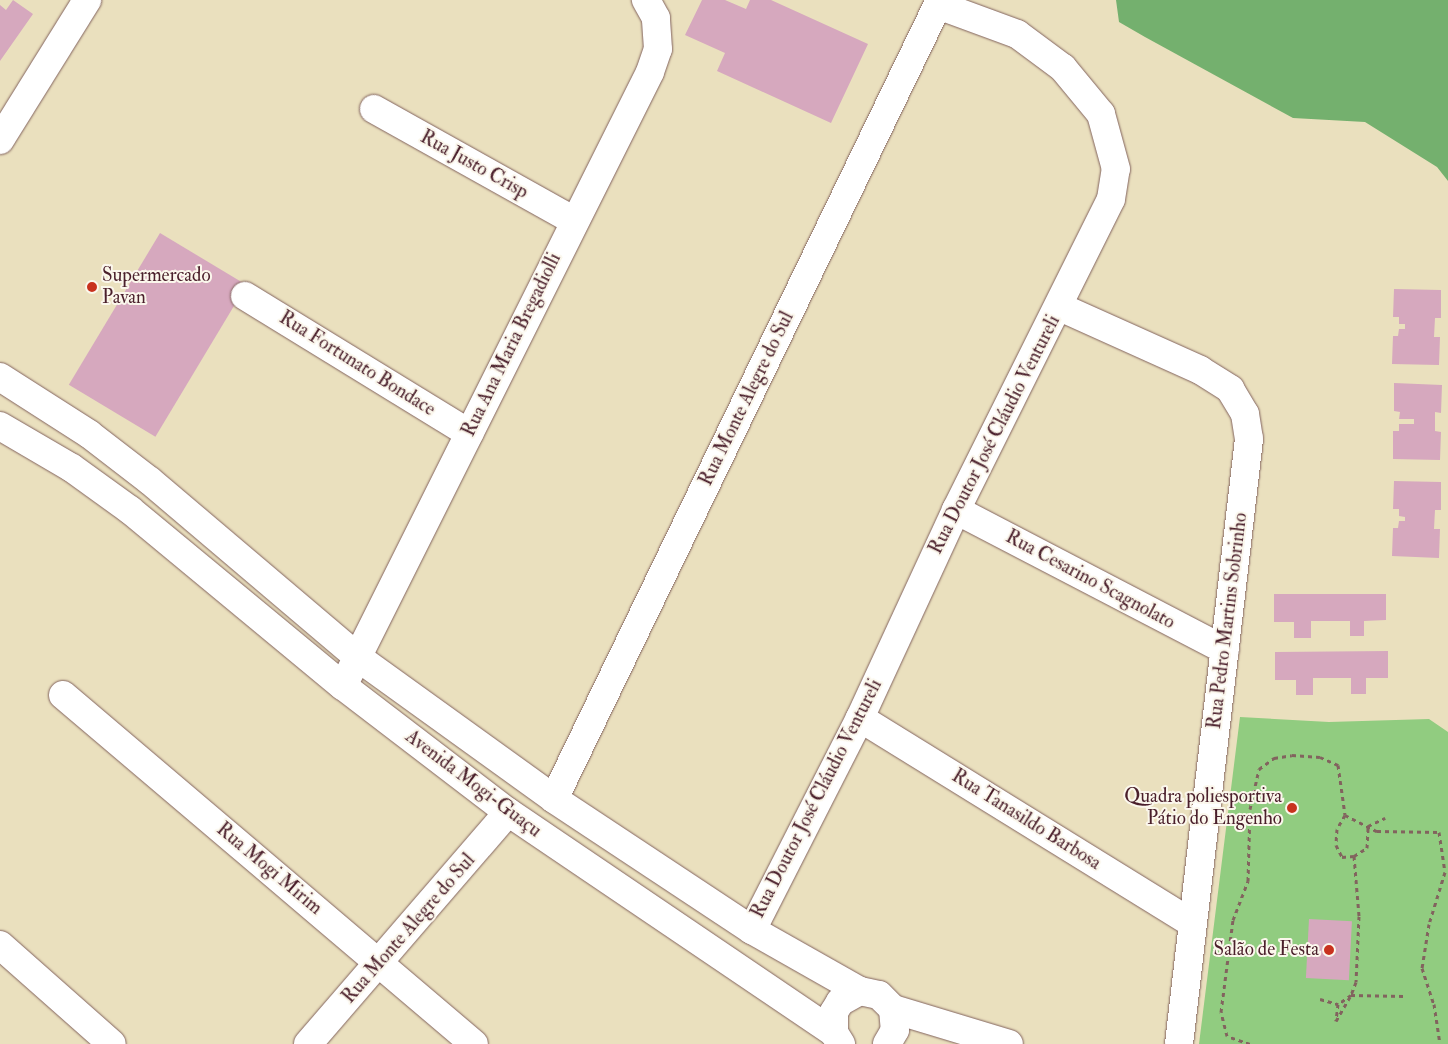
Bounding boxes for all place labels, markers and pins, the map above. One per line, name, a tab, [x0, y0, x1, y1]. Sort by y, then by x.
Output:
place label: Supermercado Pavan	[102, 265, 211, 309]
marker: Supermercado Pavan	[86, 281, 98, 293]
place label: Quadra poliesportiva Pátio do Engenho	[1124, 786, 1282, 830]
marker: Quadra poliesportiva Pátio do Engenho	[1286, 802, 1298, 814]
place label: Salão de Festa	[1214, 939, 1319, 961]
marker: Salão de Festa	[1323, 944, 1335, 956]

